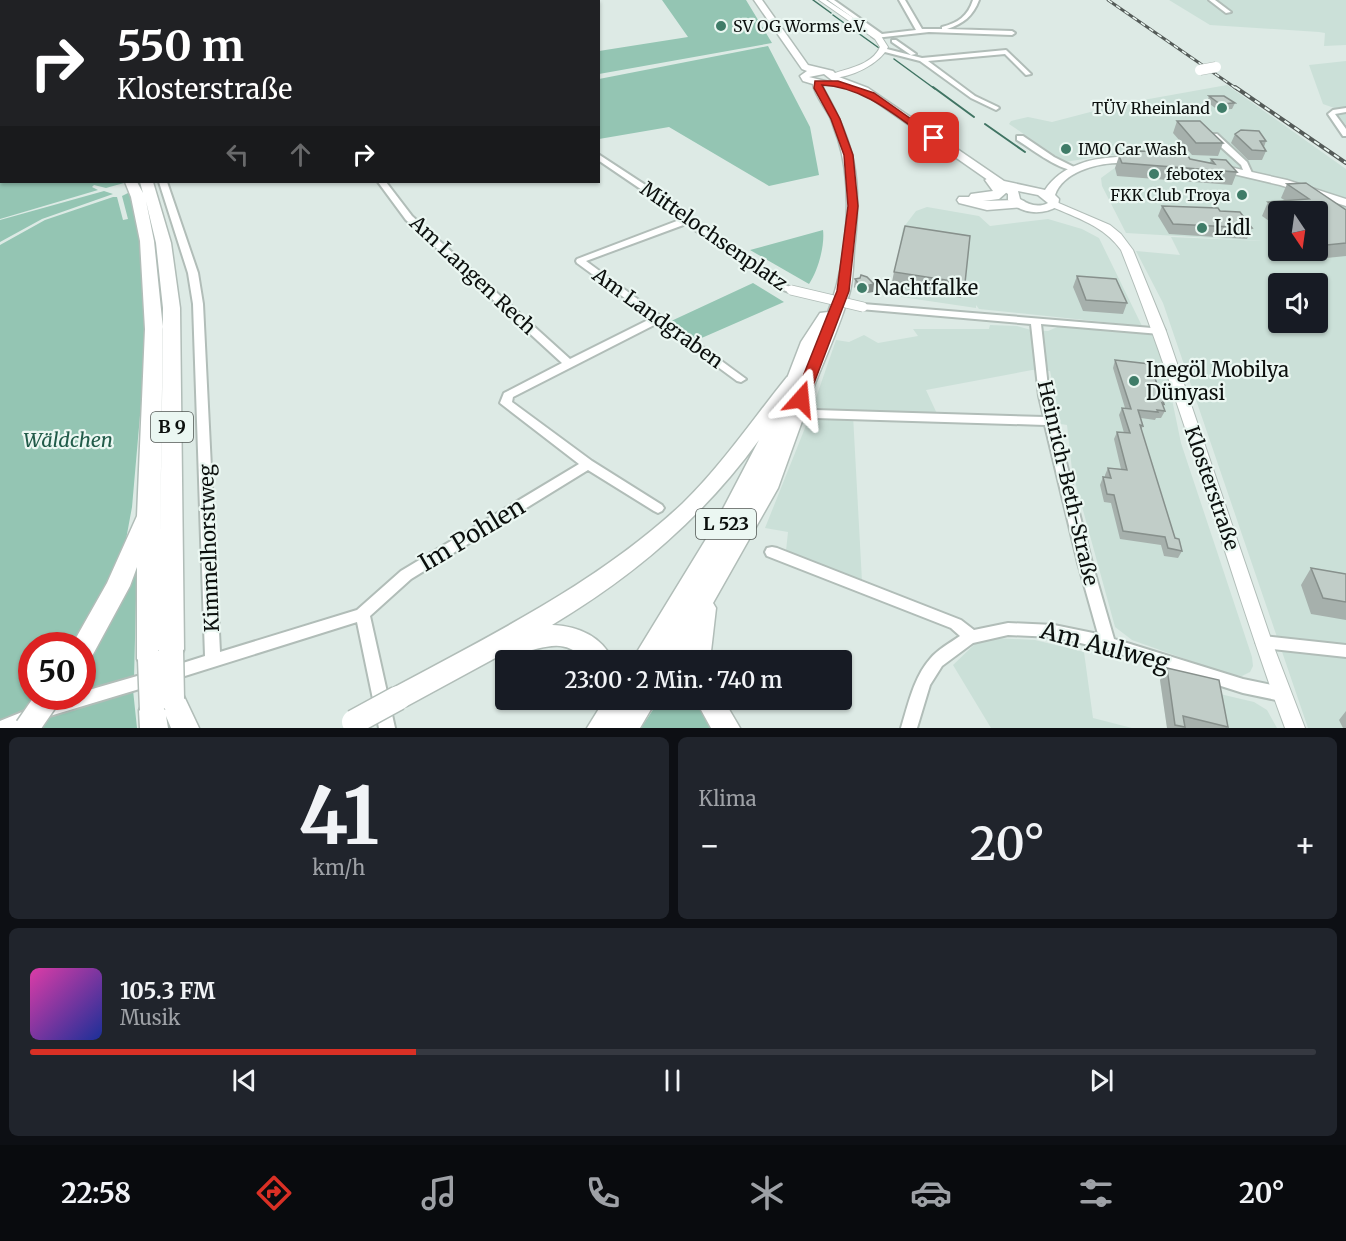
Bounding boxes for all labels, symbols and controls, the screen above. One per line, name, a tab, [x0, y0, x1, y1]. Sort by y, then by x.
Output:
place label: SV OG Worms e.V.	[733, 16, 867, 36]
marker: SV OG Worms e.V.	[714, 19, 728, 33]
text: 550 m	[117, 20, 244, 72]
icon: right	[18, 24, 96, 102]
text: Klosterstraße	[117, 72, 292, 106]
place label: TÜV Rheinland	[1092, 98, 1210, 118]
marker: TÜV Rheinland	[1215, 101, 1229, 115]
pin	[908, 112, 959, 163]
icon: arrive	[917, 121, 950, 154]
icon: left	[221, 138, 254, 171]
icon: ahead	[284, 138, 317, 171]
icon: right	[347, 138, 380, 171]
place label: IMO Car Wash	[1078, 139, 1187, 159]
marker: IMO Car Wash	[1059, 142, 1073, 156]
place label: febotex	[1166, 164, 1224, 184]
marker: febotex	[1147, 167, 1161, 181]
street label: Mittelochsenplatz	[636, 175, 793, 296]
place label: FKK Club Troya	[1110, 185, 1230, 205]
marker: FKK Club Troya	[1235, 188, 1249, 202]
north arrow	[1268, 201, 1328, 261]
map controls	[1268, 201, 1328, 333]
street label: Am Langen Rech	[404, 209, 542, 340]
place label: Lidl	[1214, 215, 1251, 240]
marker: Lidl	[1195, 221, 1209, 235]
street label: Am Landgraben	[587, 261, 729, 373]
button: sound	[1268, 273, 1328, 333]
place label: Nachtfalke	[874, 275, 978, 300]
marker: Nachtfalke	[855, 281, 869, 295]
place label: Inegöl Mobilya Dünyasi	[1146, 357, 1289, 405]
position arrow	[769, 367, 833, 431]
marker: Inegöl Mobilya Dünyasi	[1127, 374, 1141, 388]
street label: Heinrich-Beth-Straße	[1033, 378, 1104, 588]
road number: B 9	[151, 412, 193, 442]
street label: Klosterstraße	[1180, 422, 1245, 553]
park label: Wäldchen	[23, 427, 113, 452]
street label: Kimmelhorstweg	[193, 464, 224, 632]
street label: Im Pohlen	[413, 491, 531, 578]
road number: L 523	[696, 509, 756, 539]
street label: Am Aulweg	[1036, 614, 1174, 679]
speed limit sign: 50	[18, 632, 96, 710]
text: 23:00 · 2 Min. · 740 m	[564, 666, 783, 694]
text: 41	[298, 767, 379, 865]
text: Klima	[699, 786, 756, 811]
text: 20°	[970, 816, 1045, 872]
text: −	[699, 825, 721, 866]
text: +	[1294, 825, 1316, 866]
text: km/h	[312, 855, 365, 880]
text: 105.3 FM	[120, 977, 215, 1005]
text: Musik	[120, 1005, 180, 1030]
icon: previous	[228, 1064, 261, 1097]
icon: pause	[656, 1064, 689, 1097]
icon: next	[1085, 1064, 1118, 1097]
icon: directions	[253, 1172, 295, 1214]
icon: music	[418, 1172, 460, 1214]
icon: phone	[582, 1172, 624, 1214]
icon: climate	[746, 1172, 788, 1214]
icon: car	[910, 1172, 952, 1214]
icon: filters	[1075, 1172, 1117, 1214]
text: 22:58	[61, 1176, 131, 1210]
text: 20°	[1239, 1176, 1285, 1210]

